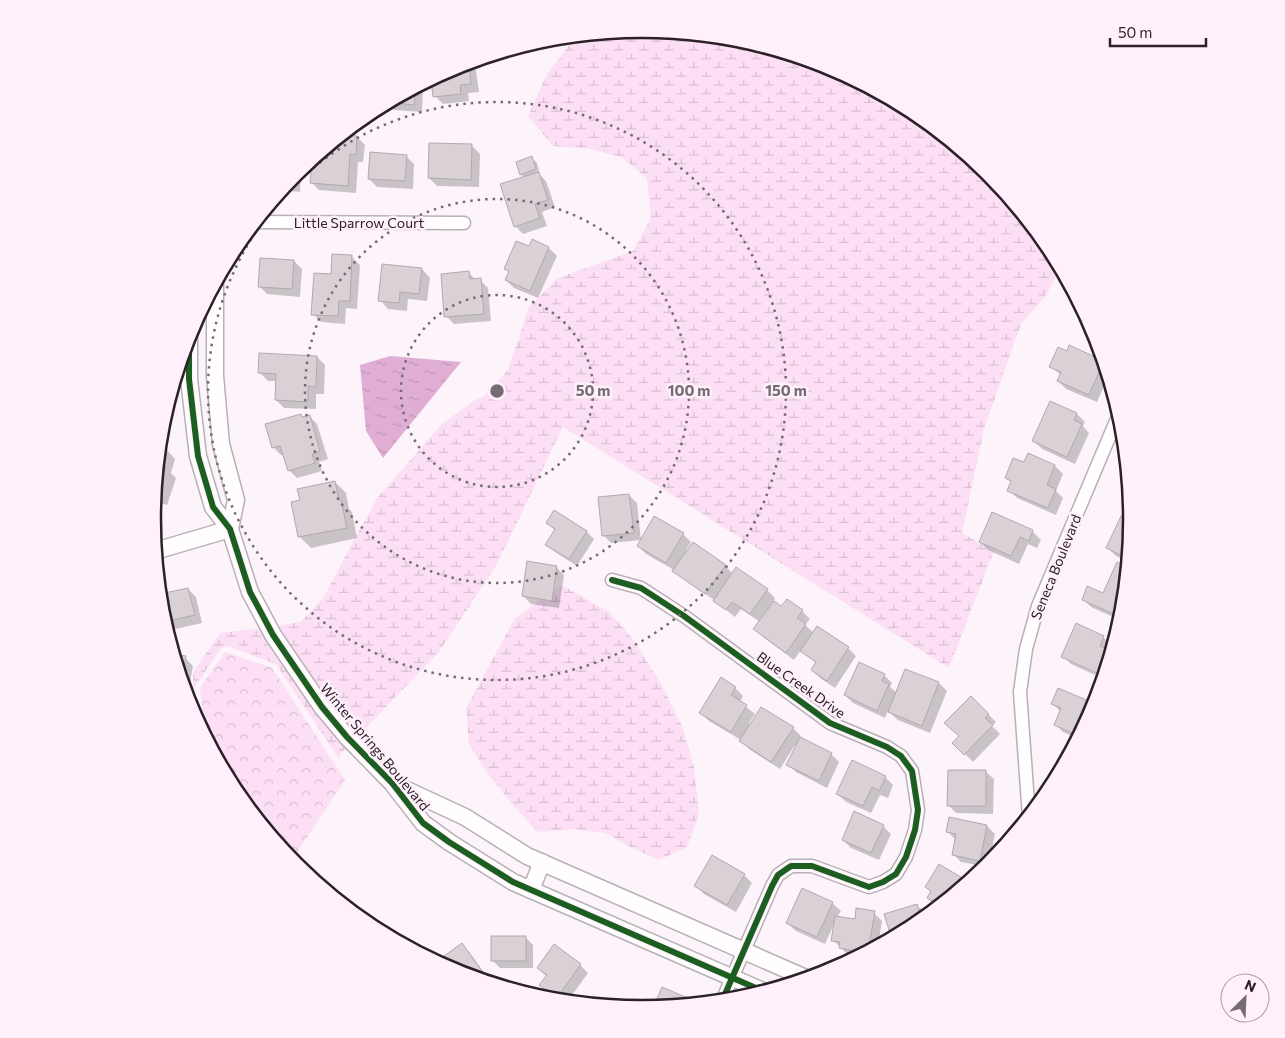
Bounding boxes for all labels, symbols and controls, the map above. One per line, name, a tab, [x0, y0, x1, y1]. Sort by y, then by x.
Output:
scale bar	[1110, 15, 1206, 47]
text: 50 m	[1118, 23, 1152, 41]
street label: Little Sparrow Court	[294, 214, 425, 231]
text: 50 m	[576, 381, 610, 399]
text: 100 m	[668, 381, 710, 399]
text: 150 m	[765, 381, 807, 399]
centre of rings	[488, 382, 506, 400]
street label: Seneca Boulevard	[1027, 512, 1084, 622]
street label: Blue Creek Drive	[754, 648, 849, 721]
street label: Winter Springs Boulevard	[317, 679, 434, 814]
north arrow	[1220, 973, 1270, 1023]
text: N	[1242, 976, 1259, 996]

